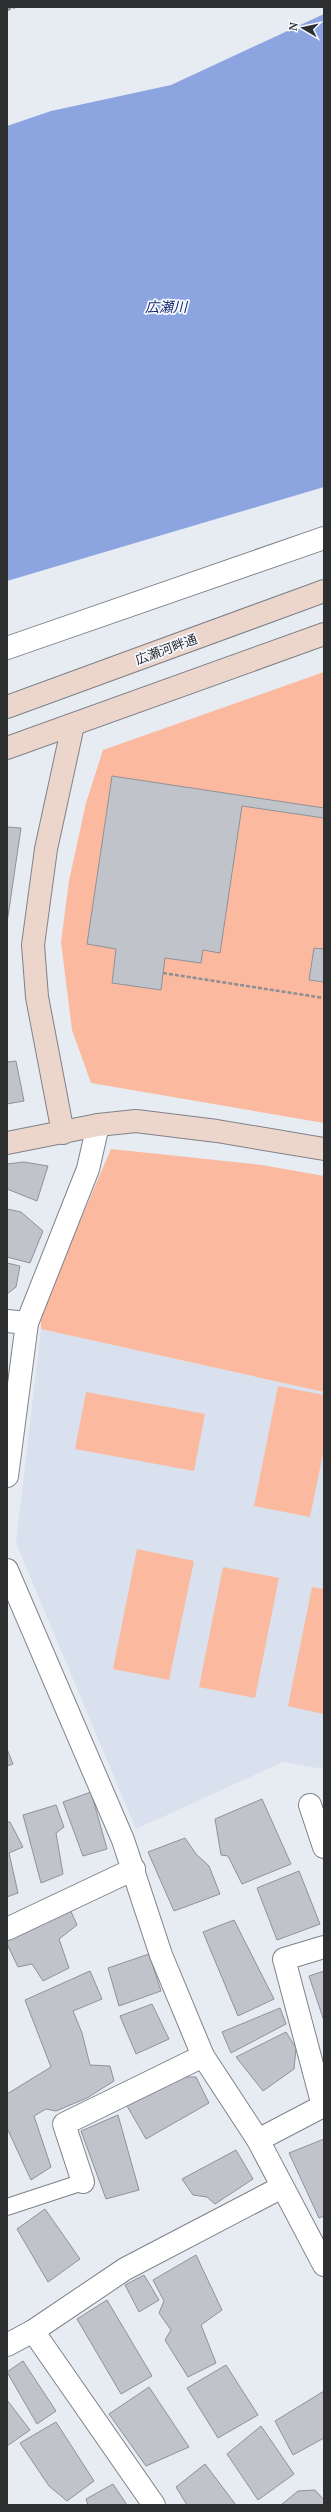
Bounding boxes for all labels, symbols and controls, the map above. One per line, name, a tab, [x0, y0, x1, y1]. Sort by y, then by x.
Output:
north arrow	[283, 8, 323, 48]
text: N	[286, 21, 301, 32]
water label: 広瀬川	[145, 297, 189, 316]
street label: 広瀬河畔通	[132, 629, 200, 669]

